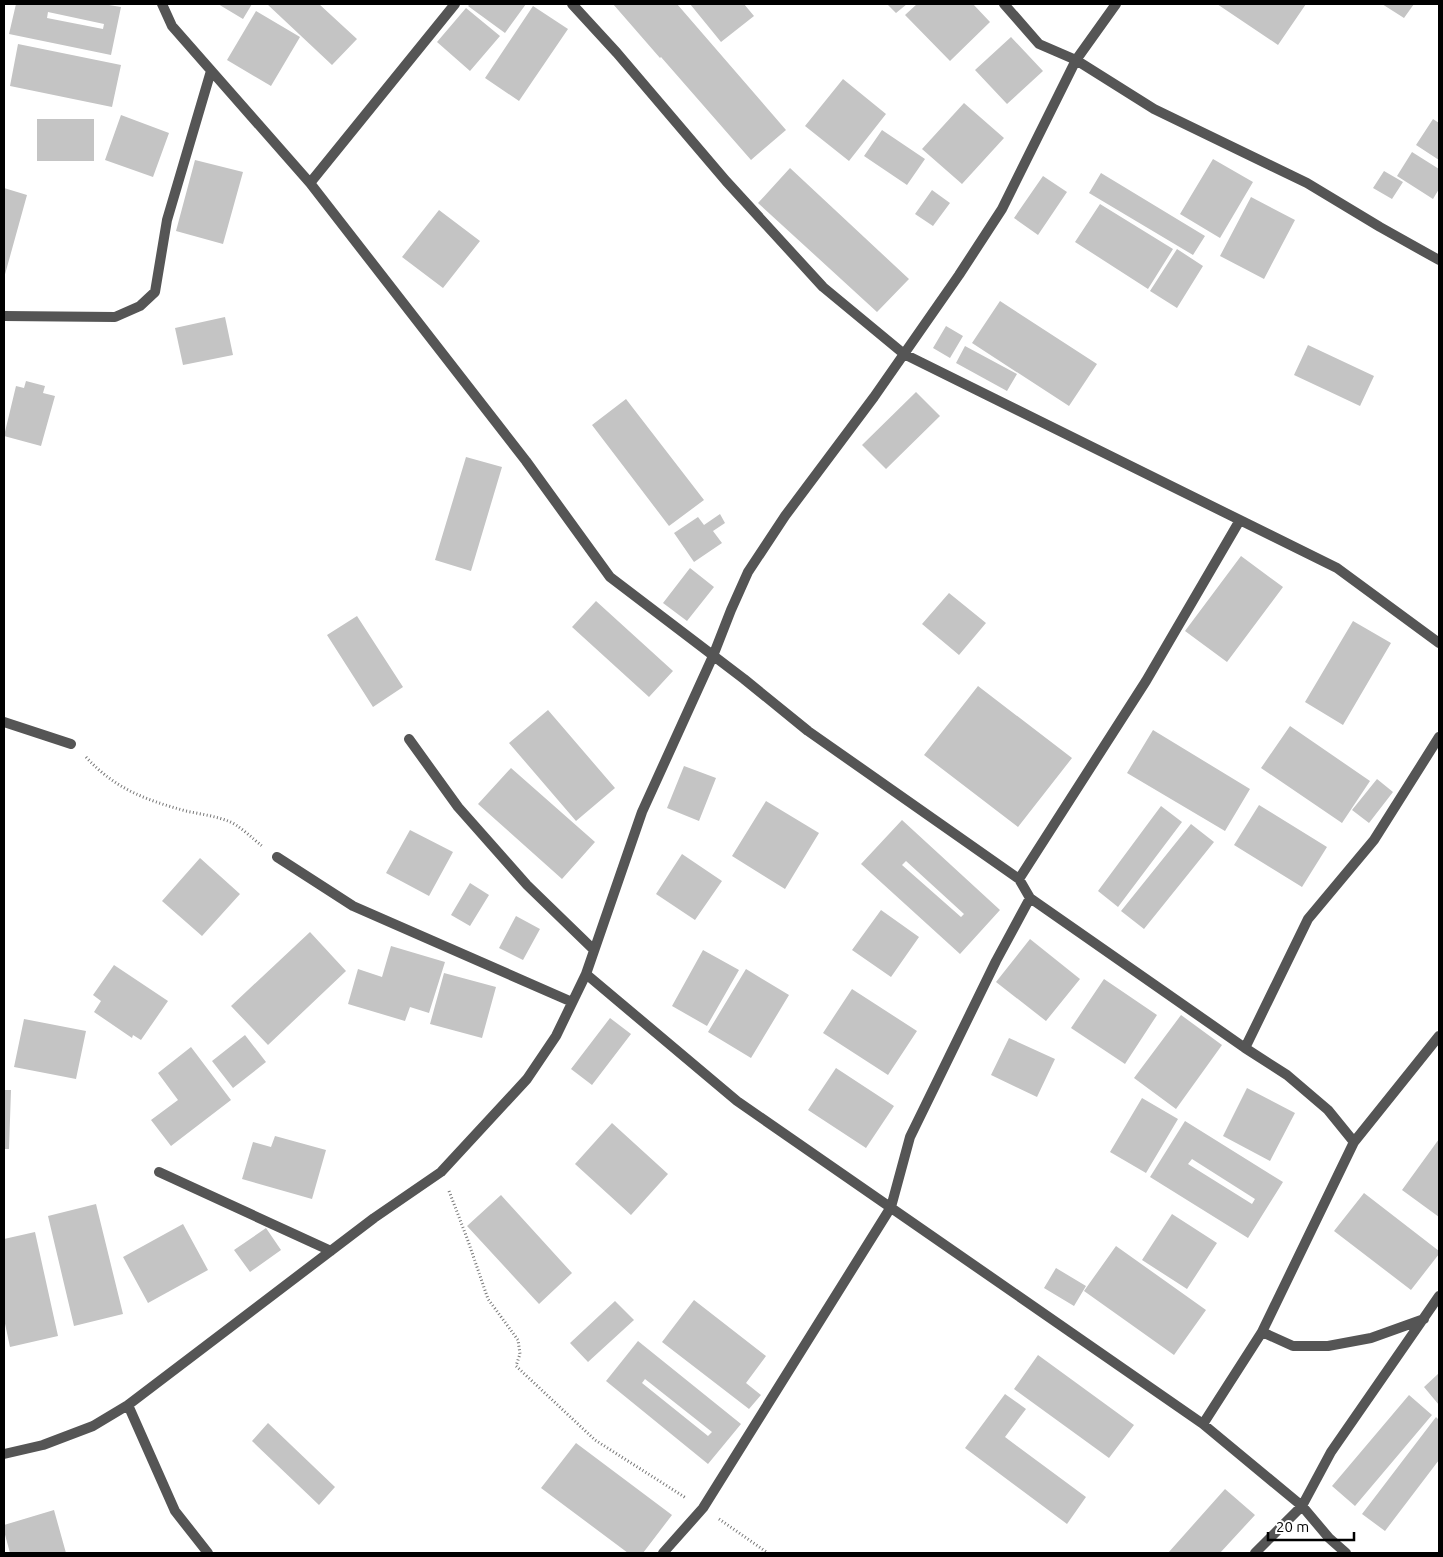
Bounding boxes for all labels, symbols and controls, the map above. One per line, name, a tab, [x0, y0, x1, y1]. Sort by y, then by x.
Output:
scale bar	[1268, 1510, 1354, 1542]
text: 20 m	[1276, 1518, 1309, 1535]

